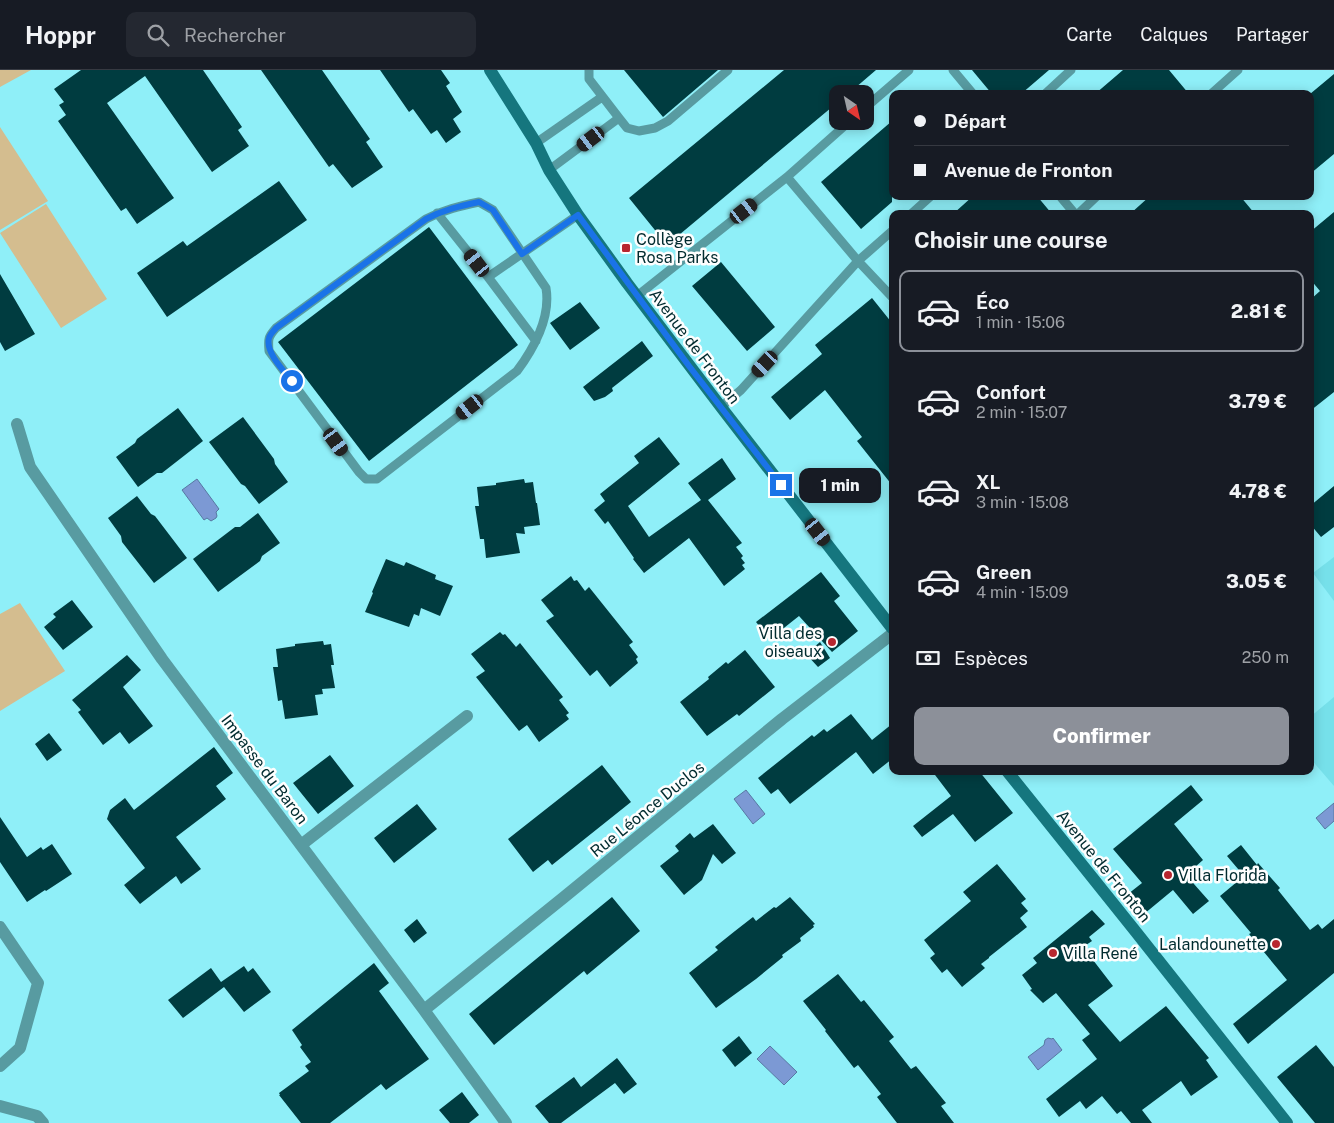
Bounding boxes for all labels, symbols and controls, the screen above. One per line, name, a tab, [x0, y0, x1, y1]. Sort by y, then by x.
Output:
search box	[126, 12, 476, 57]
text: Hoppr	[25, 21, 96, 49]
icon: search	[144, 21, 172, 49]
text: Rechercher	[184, 24, 286, 46]
text: Carte	[1066, 24, 1112, 45]
text: Calques	[1140, 24, 1208, 45]
text: Partager	[1236, 24, 1309, 45]
north arrow	[829, 85, 874, 130]
map controls	[829, 85, 874, 130]
text: Départ	[944, 110, 1007, 132]
car	[574, 124, 607, 154]
text: Avenue de Fronton	[944, 159, 1113, 181]
car	[727, 196, 760, 226]
text: Choisir une course	[914, 227, 1108, 253]
place label: Collège Rosa Parks	[636, 230, 718, 267]
marker: Collège Rosa Parks	[620, 242, 632, 254]
car	[461, 247, 492, 279]
street label: Avenue de Fronton	[645, 285, 744, 407]
icon: car	[916, 289, 961, 334]
text: Éco	[976, 291, 1009, 313]
text: 2.81 €	[1231, 300, 1287, 322]
text: 1 min · 15:06	[976, 313, 1065, 332]
car	[749, 348, 780, 380]
route start	[281, 370, 303, 392]
icon: car	[916, 379, 961, 424]
text: Confort	[976, 381, 1046, 403]
text: 3.79 €	[1229, 390, 1287, 412]
car	[453, 392, 486, 422]
text: 2 min · 15:07	[976, 403, 1067, 422]
car	[321, 425, 350, 459]
callout: 1 min	[798, 468, 881, 502]
icon: car	[916, 469, 961, 514]
text: XL	[976, 471, 1001, 493]
route end	[770, 474, 792, 496]
text: 1 min	[820, 476, 860, 495]
text: 4.78 €	[1229, 480, 1287, 502]
text: 3 min · 15:08	[976, 493, 1069, 512]
car	[802, 516, 833, 548]
icon: car	[916, 559, 961, 604]
text: Green	[976, 561, 1031, 583]
text: 3.05 €	[1226, 570, 1287, 592]
text: 4 min · 15:09	[976, 583, 1068, 602]
place label: Villa des oiseaux	[759, 624, 822, 661]
marker: Villa des oiseaux	[826, 636, 838, 648]
icon: cash	[914, 644, 942, 672]
text: Espèces	[954, 647, 1028, 669]
text: 250 m	[1242, 648, 1289, 667]
button: Confirmer	[914, 707, 1289, 765]
street label: Impasse du Baron	[217, 711, 312, 828]
street label: Rue Léonce Duclos	[587, 758, 708, 861]
street label: Avenue de Fronton	[1053, 806, 1155, 926]
place label: Villa Florida	[1178, 866, 1267, 885]
marker: Villa Florida	[1162, 869, 1174, 881]
place label: Lalandounette	[1159, 935, 1266, 954]
marker: Lalandounette	[1270, 938, 1282, 950]
place label: Villa René	[1063, 944, 1138, 963]
marker: Villa René	[1047, 947, 1059, 959]

